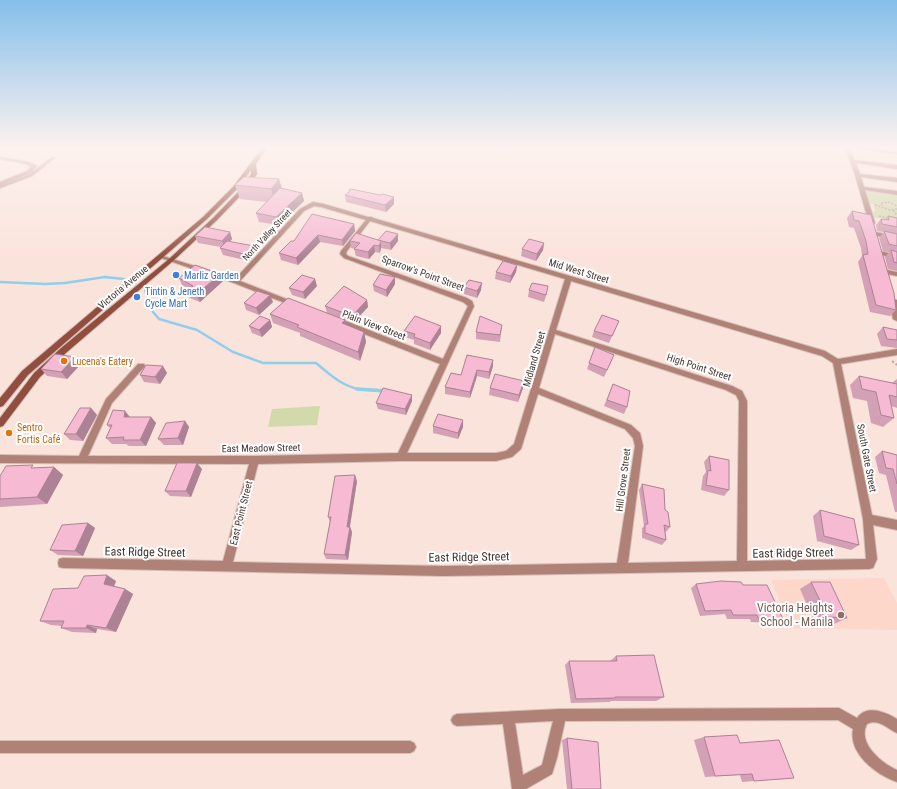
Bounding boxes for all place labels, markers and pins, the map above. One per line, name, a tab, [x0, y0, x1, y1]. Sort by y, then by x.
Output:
marker: Marliz Garden	[171, 270, 181, 280]
place label: Marliz Garden	[184, 270, 239, 281]
place label: Tintin & Jeneth Cycle Mart	[145, 286, 204, 309]
marker: Tintin & Jeneth Cycle Mart	[132, 292, 142, 302]
marker: Lucena's Eatery	[59, 356, 69, 366]
place label: Lucena's Eatery	[72, 356, 133, 367]
place label: Sentro Fortis Café	[17, 422, 61, 445]
marker: Sentro Fortis Café	[4, 428, 14, 438]
place label: Victoria Heights School - Manila	[757, 601, 833, 629]
marker: Victoria Heights School - Manila	[836, 610, 846, 620]

